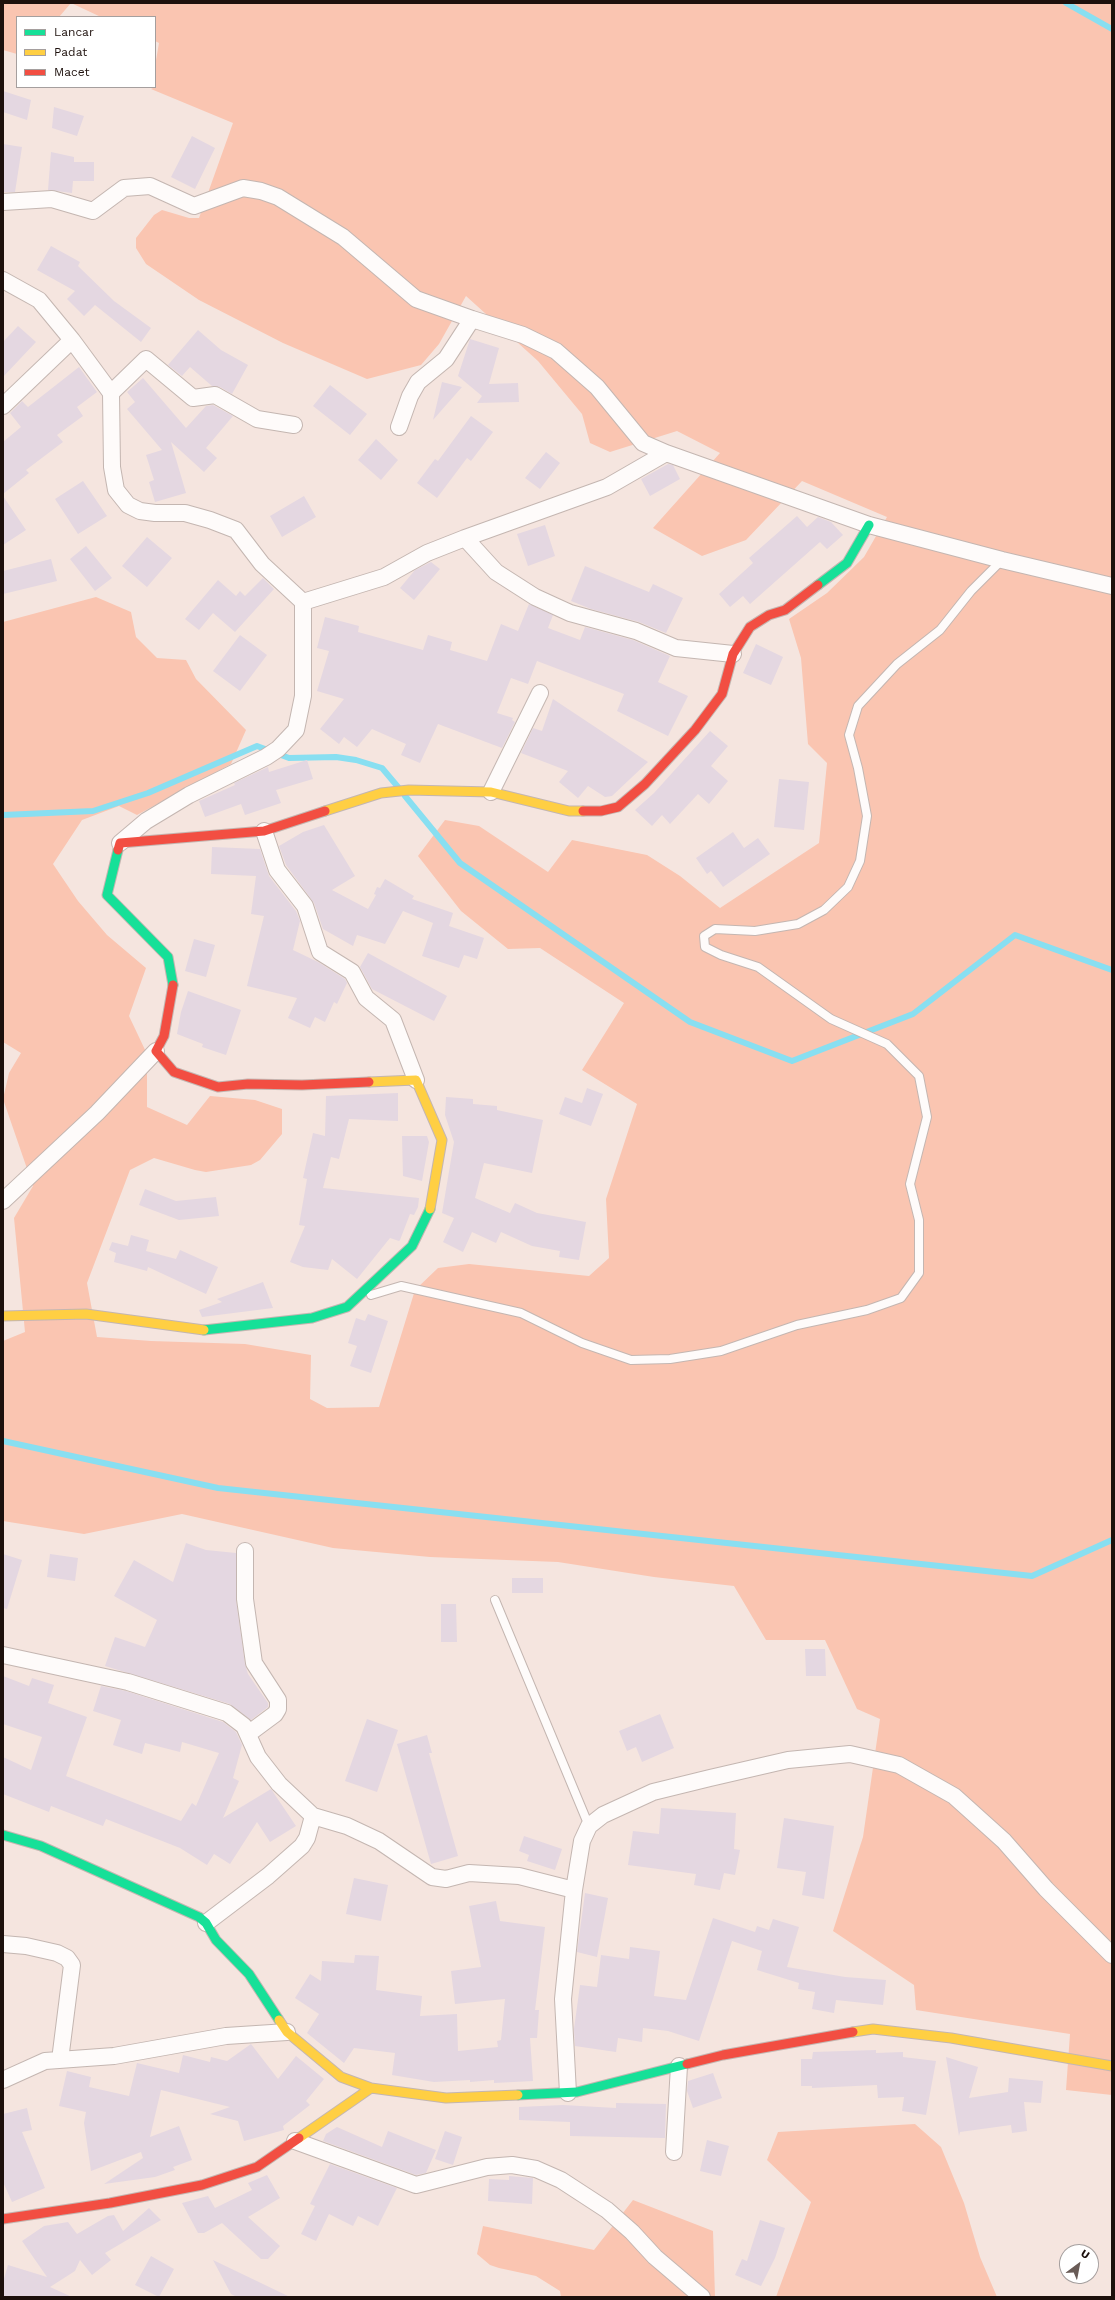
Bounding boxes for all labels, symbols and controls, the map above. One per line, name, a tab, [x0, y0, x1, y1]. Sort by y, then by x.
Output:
legend	[16, 16, 156, 88]
text: Lancar	[54, 25, 94, 39]
text: Padat	[54, 45, 87, 59]
text: Macet	[54, 65, 89, 79]
north arrow	[1059, 2244, 1099, 2284]
text: U	[1078, 2247, 1092, 2262]

